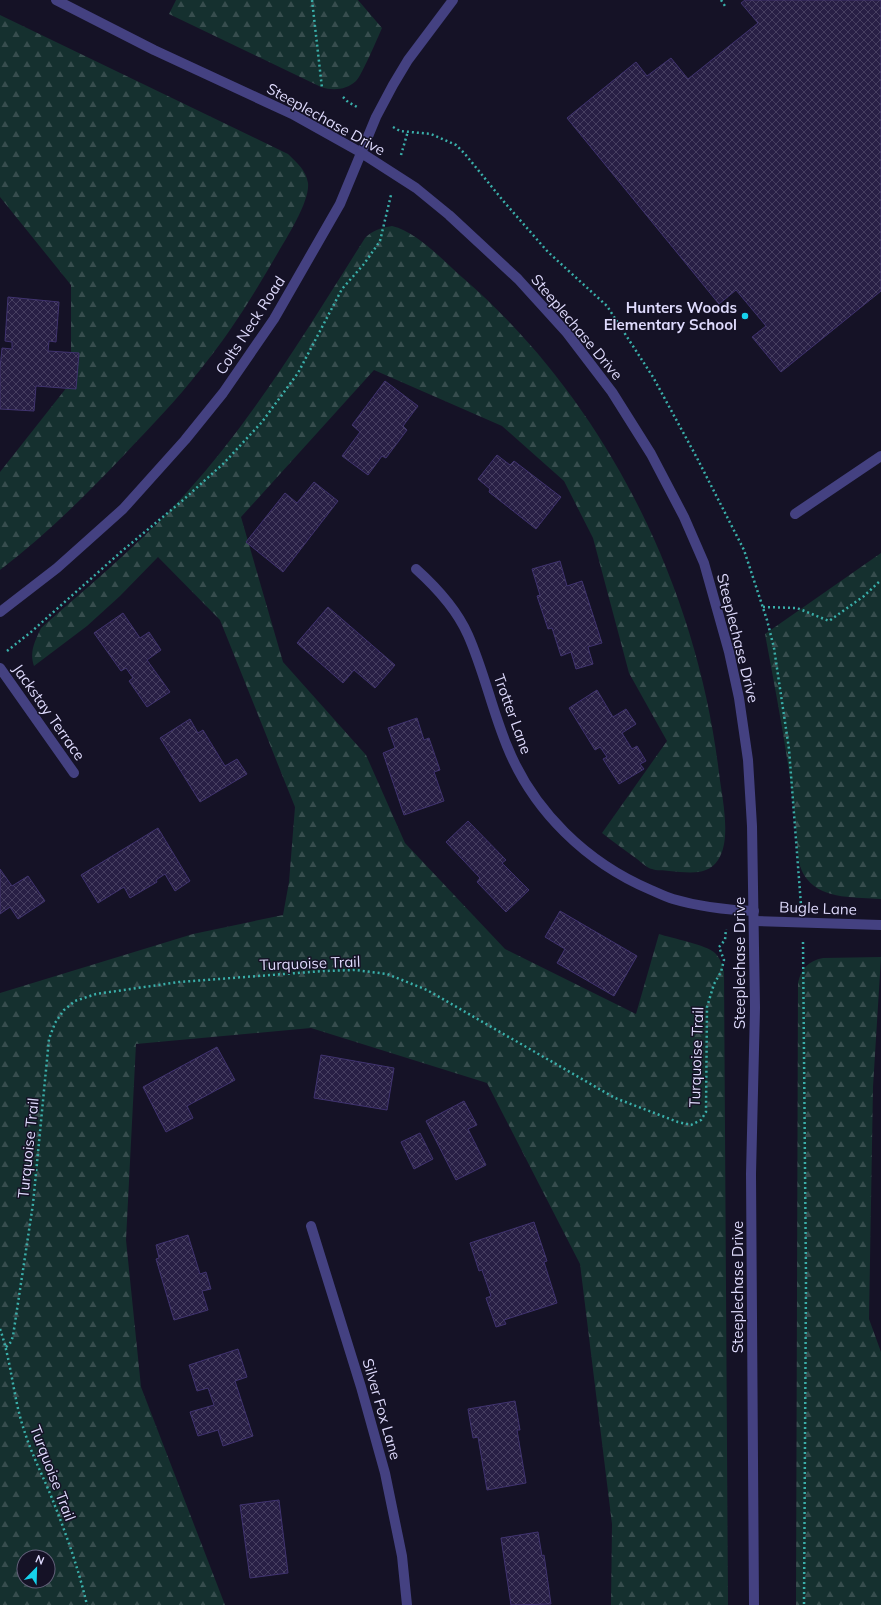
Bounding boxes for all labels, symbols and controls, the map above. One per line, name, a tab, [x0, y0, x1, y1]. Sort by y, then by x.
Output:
street label: Steeplechase Drive	[263, 79, 389, 159]
street label: Steeplechase Drive	[527, 270, 627, 384]
street label: Colts Neck Road	[211, 272, 289, 378]
place label: Hunters Woods Elementary School	[604, 298, 737, 334]
marker: Hunters Woods Elementary School	[740, 311, 750, 321]
street label: Steeplechase Drive	[713, 571, 763, 705]
street label: Jackstay Terrace	[9, 660, 89, 764]
street label: Trotter Lane	[490, 671, 536, 757]
street label: Steeplechase Drive	[730, 897, 749, 1029]
street label: Bugle Lane	[779, 897, 857, 919]
street label: Turquoise Trail	[259, 952, 361, 974]
street label: Turquoise Trail	[685, 1006, 707, 1108]
street label: Turquoise Trail	[13, 1097, 43, 1199]
street label: Steeplechase Drive	[728, 1221, 747, 1353]
street label: Silver Fox Lane	[358, 1356, 406, 1462]
street label: Turquoise Trail	[26, 1423, 80, 1523]
north arrow	[16, 1549, 56, 1589]
text: N	[33, 1552, 46, 1568]

